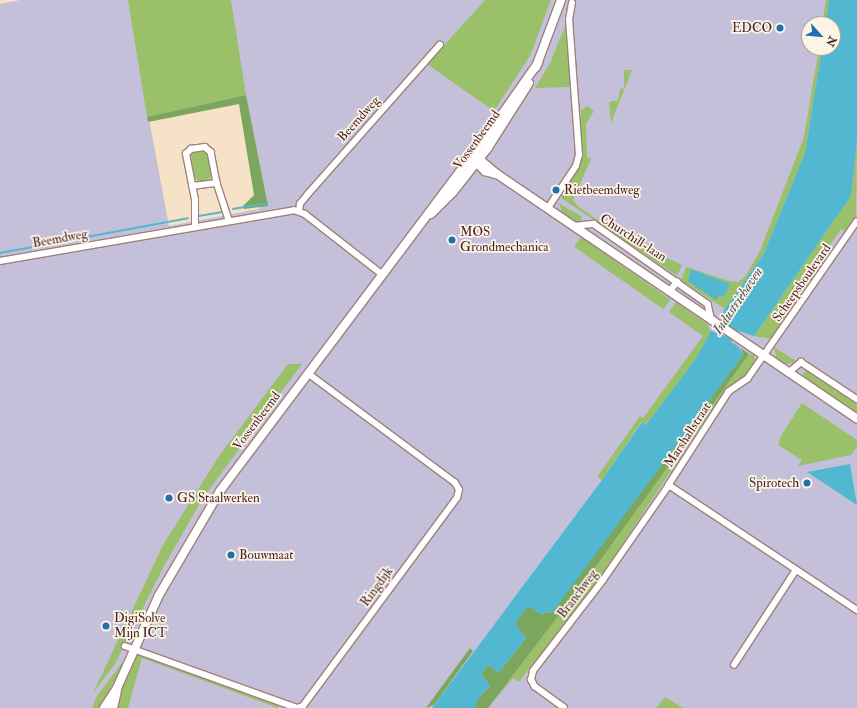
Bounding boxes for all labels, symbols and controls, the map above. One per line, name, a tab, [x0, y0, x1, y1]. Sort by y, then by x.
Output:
north arrow	[801, 16, 841, 56]
place label: EDCO	[732, 20, 772, 36]
marker: EDCO	[775, 23, 785, 33]
text: N	[823, 34, 839, 49]
street label: Beemdweg	[335, 93, 383, 145]
street label: Vossenbeemd	[450, 107, 504, 173]
place label: Rietbeemdweg	[564, 182, 640, 198]
marker: Rietbeemdweg	[551, 185, 561, 195]
street label: Churchill-laan	[597, 211, 669, 265]
place label: MOS Grondmechanica	[460, 225, 549, 256]
street label: Beemdweg	[31, 226, 89, 252]
marker: MOS Grondmechanica	[447, 235, 457, 245]
street label: Scheepsboulevard	[769, 241, 835, 325]
water label: Industriehaven	[709, 264, 767, 338]
street label: Vossenbeemd	[230, 389, 284, 453]
street label: Marshallstraat	[661, 400, 715, 470]
place label: Spirotech	[749, 475, 799, 491]
marker: Spirotech	[802, 478, 812, 488]
place label: GS Staalwerken	[177, 490, 260, 506]
marker: GS Staalwerken	[164, 493, 174, 503]
place label: Bouwmaat	[239, 547, 293, 563]
marker: Bouwmaat	[226, 550, 236, 560]
street label: Ringdijk	[357, 564, 397, 610]
street label: Branchweg	[555, 567, 601, 621]
place label: DigiSolve Mijn ICT	[114, 611, 167, 642]
marker: DigiSolve Mijn ICT	[101, 621, 111, 631]

